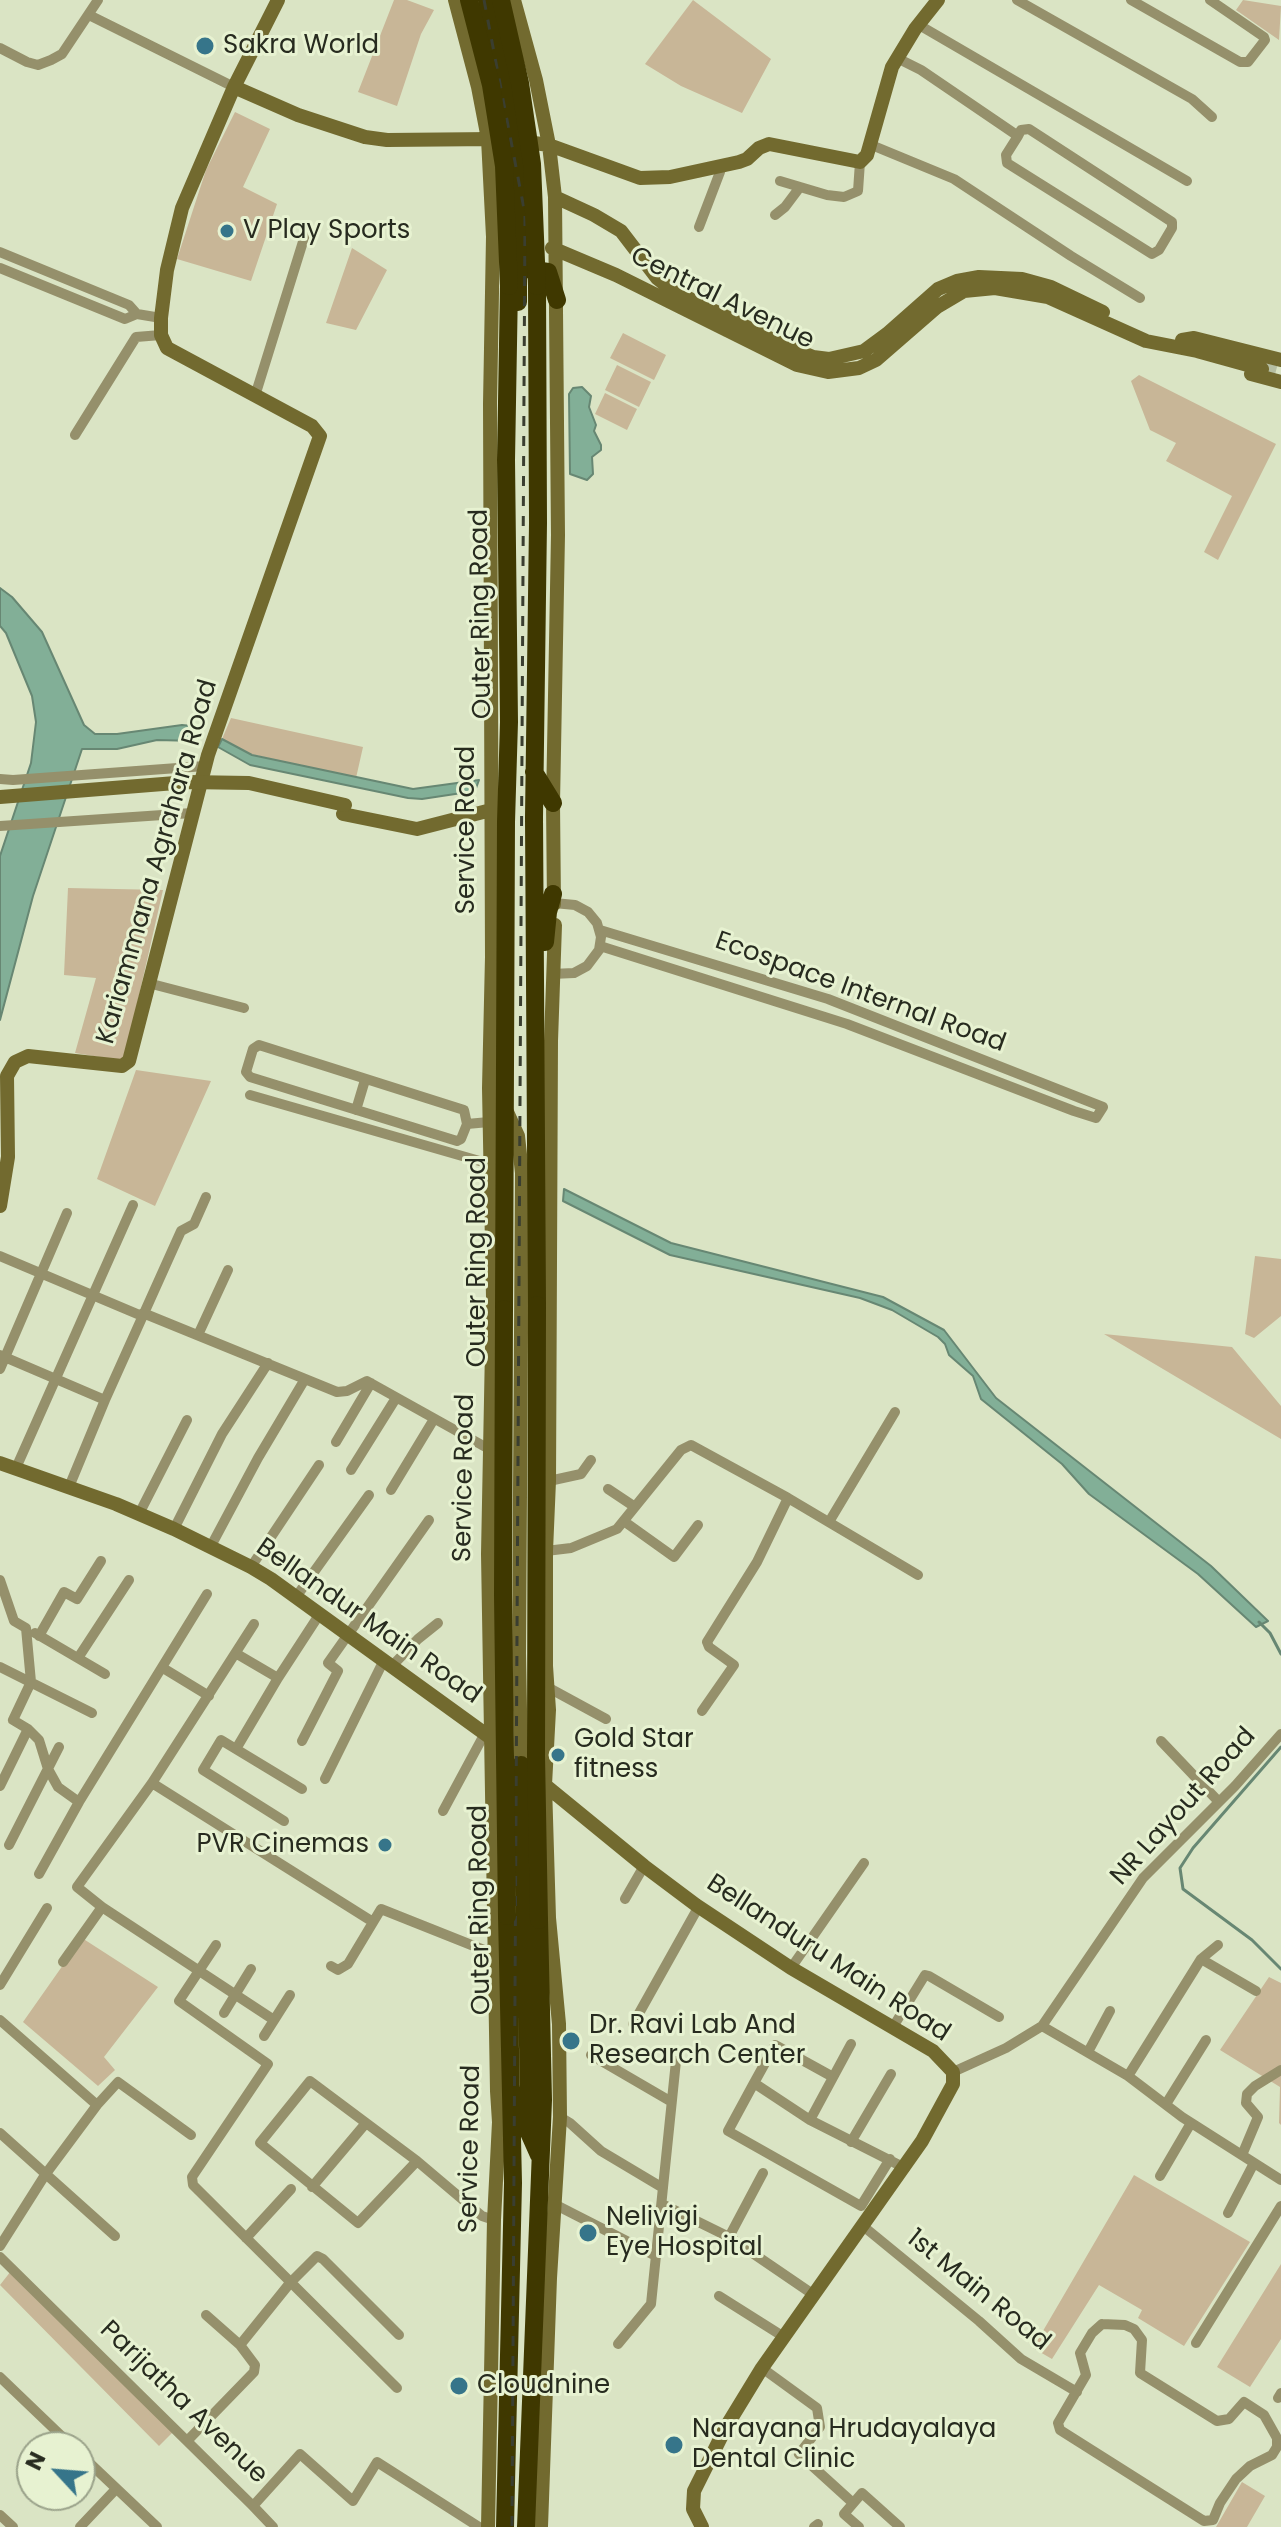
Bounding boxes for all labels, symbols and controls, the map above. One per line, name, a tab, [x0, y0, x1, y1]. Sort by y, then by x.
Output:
place label: Sakra World	[223, 30, 379, 62]
marker: Sakra World	[194, 35, 216, 57]
place label: V Play Sports	[243, 215, 410, 247]
marker: V Play Sports	[218, 222, 236, 240]
street label: Central Avenue	[625, 241, 819, 357]
street label: Outer Ring Road	[465, 509, 499, 719]
street label: Kariammana Agrahara Road	[91, 676, 225, 1048]
street label: Service Road	[451, 746, 483, 914]
street label: Ecospace Internal Road	[711, 926, 1009, 1060]
street label: Outer Ring Road	[462, 1157, 494, 1367]
street label: Service Road	[448, 1393, 482, 1563]
street label: Bellandur Main Road	[250, 1533, 486, 1711]
street label: NR Layout Road	[1105, 1722, 1263, 1892]
place label: Gold Star fitness	[574, 1724, 694, 1786]
marker: Gold Star fitness	[549, 1746, 567, 1764]
street label: Outer Ring Road	[464, 1805, 498, 2015]
place label: PVR Cinemas	[196, 1829, 369, 1861]
marker: PVR Cinemas	[376, 1836, 394, 1854]
street label: Bellanduru Main Road	[700, 1869, 956, 2049]
place label: Dr. Ravi Lab And Research Center	[589, 2010, 805, 2072]
marker: Dr. Ravi Lab And Research Center	[560, 2030, 582, 2052]
street label: Service Road	[454, 2064, 488, 2234]
place label: Nelivigi Eye Hospital	[606, 2202, 763, 2264]
marker: Nelivigi Eye Hospital	[577, 2222, 599, 2244]
street label: 1st Main Road	[900, 2224, 1056, 2358]
street label: Parijatha Avenue	[93, 2315, 273, 2491]
place label: Cloudnine	[477, 2370, 610, 2402]
marker: Cloudnine	[448, 2375, 470, 2397]
place label: Narayana Hrudayalaya Dental Clinic	[692, 2414, 996, 2476]
north arrow	[16, 2431, 96, 2511]
marker: Narayana Hrudayalaya Dental Clinic	[663, 2434, 685, 2456]
text: N	[18, 2447, 53, 2475]

